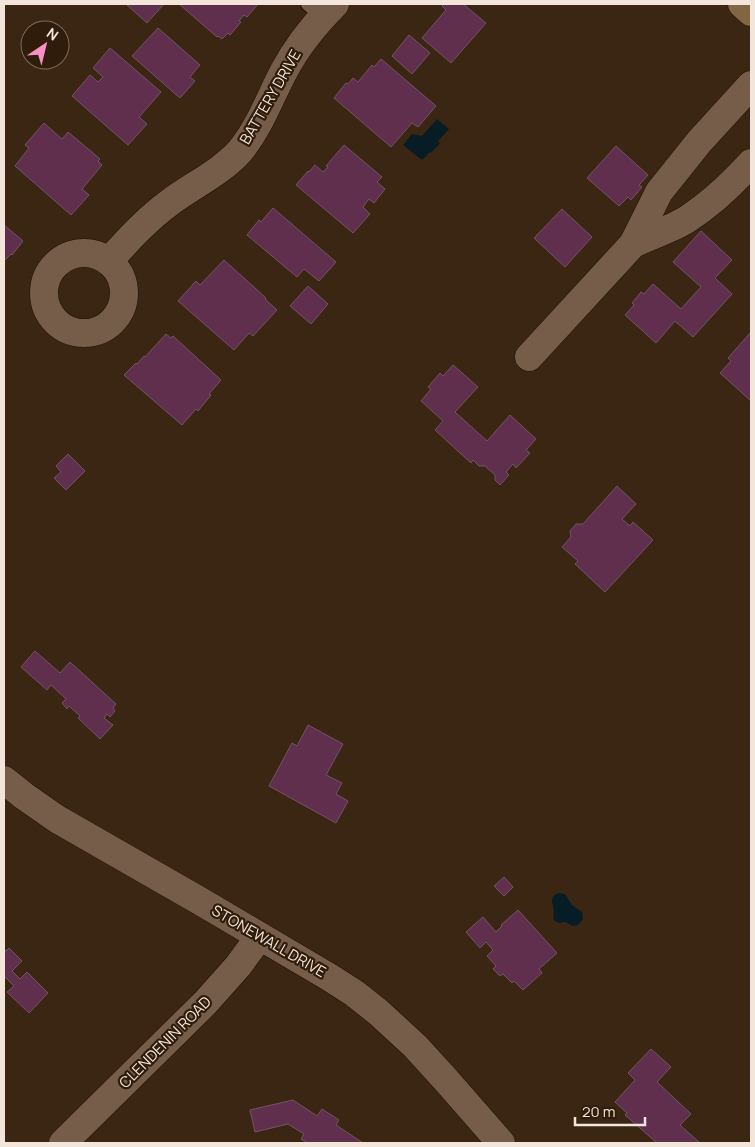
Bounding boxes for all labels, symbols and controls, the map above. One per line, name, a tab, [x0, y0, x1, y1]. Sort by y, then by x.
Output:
north arrow	[20, 20, 70, 70]
text: N	[43, 23, 62, 45]
street label: BATTERY DRIVE	[234, 46, 306, 148]
street label: STONEWALL DRIVE	[208, 900, 330, 982]
street label: CLENDENIN ROAD	[114, 991, 216, 1093]
scale bar	[575, 1094, 645, 1126]
text: 20 m	[582, 1101, 615, 1122]

